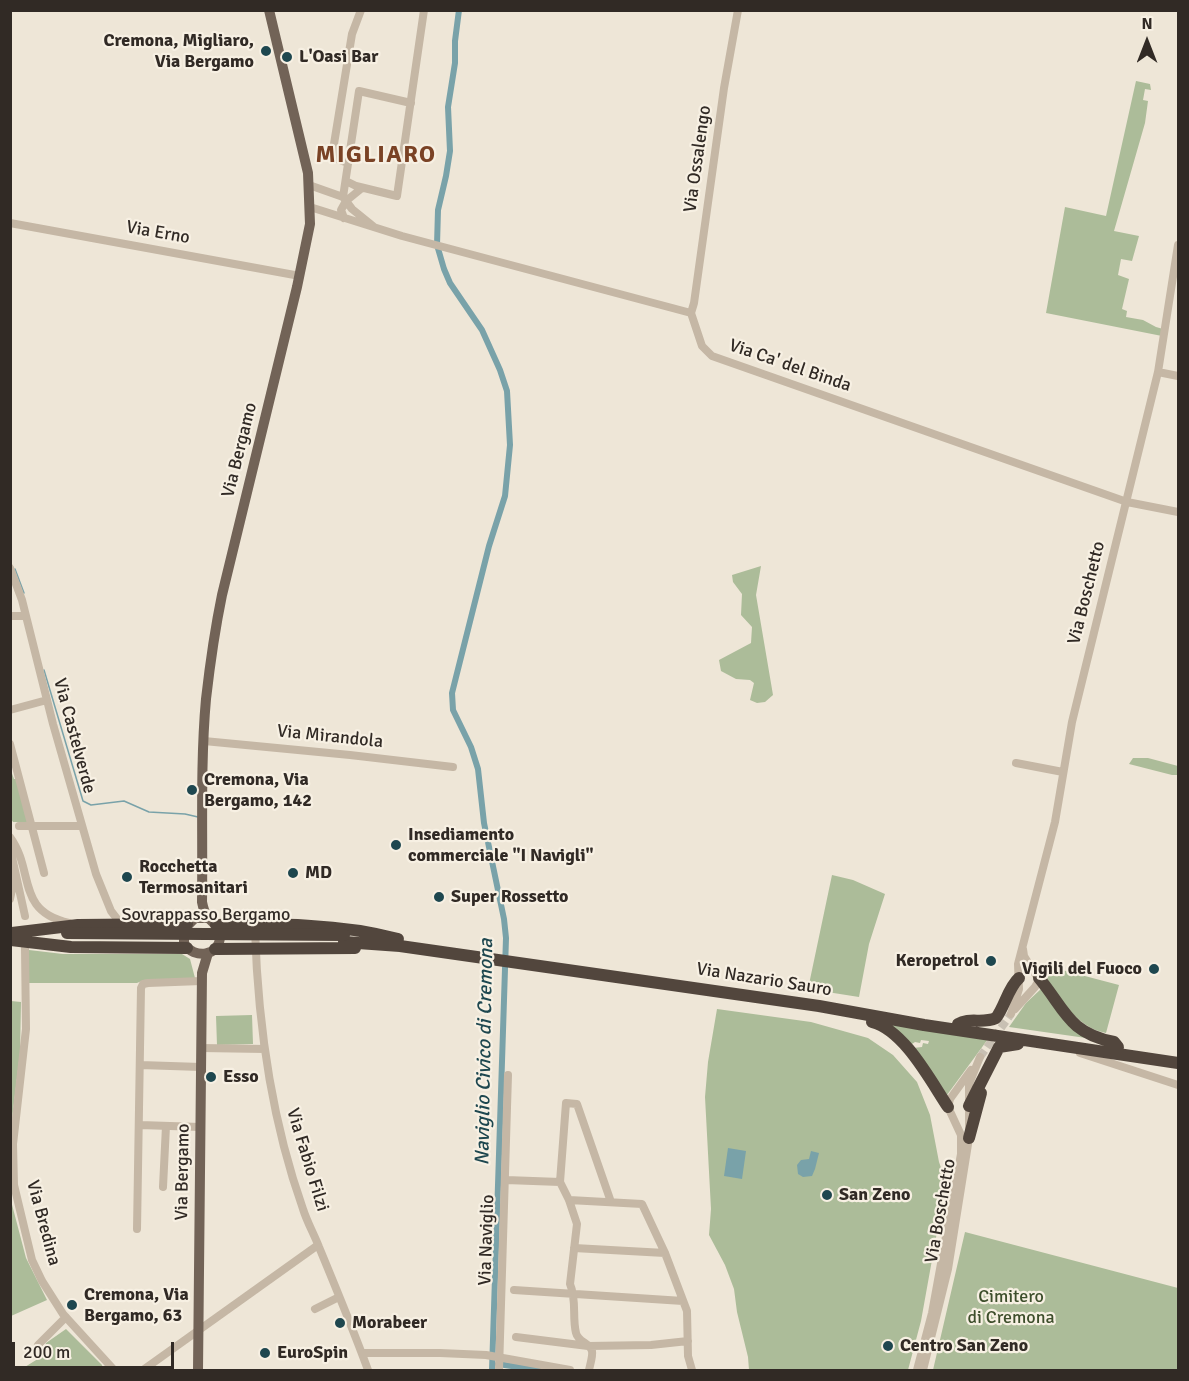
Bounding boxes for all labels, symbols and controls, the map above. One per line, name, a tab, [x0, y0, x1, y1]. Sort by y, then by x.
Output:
north arrow	[1117, 12, 1177, 72]
text: N	[1141, 14, 1153, 34]
place label: Cremona, Migliaro, Via Bergamo	[103, 30, 254, 72]
marker: Cremona, Migliaro, Via Bergamo	[259, 44, 273, 58]
place label: L'Oasi Bar	[299, 46, 378, 68]
marker: L'Oasi Bar	[280, 50, 294, 64]
street label: Via Ossalengo	[680, 104, 716, 214]
district label: MIGLIARO	[315, 142, 437, 170]
street label: Via Erno	[124, 217, 192, 249]
street label: Via Ca' del Binda	[726, 335, 854, 397]
street label: Via Bergamo	[218, 400, 262, 500]
street label: Via Boschetto	[1064, 539, 1110, 647]
street label: Via Castelverde	[48, 676, 100, 796]
street label: Via Mirandola	[276, 721, 384, 753]
place label: Cremona, Via Bergamo, 142	[204, 769, 312, 812]
marker: Cremona, Via Bergamo, 142	[185, 783, 199, 797]
place label: Insediamento commerciale "I Navigli"	[408, 824, 594, 866]
marker: Insediamento commerciale "I Navigli"	[389, 838, 403, 852]
place label: Rocchetta Termosanitari	[139, 856, 248, 898]
place label: MD	[305, 862, 332, 884]
marker: MD	[286, 866, 300, 880]
marker: Rocchetta Termosanitari	[120, 870, 134, 884]
place label: Super Rossetto	[451, 886, 568, 908]
marker: Super Rossetto	[432, 890, 446, 904]
street label: Sovrappasso Bergamo	[122, 904, 290, 926]
water label: Naviglio Civico di Cremona	[471, 938, 499, 1166]
place label: Keropetrol	[896, 950, 979, 972]
marker: Keropetrol	[984, 954, 998, 968]
place label: Vigili del Fuoco	[1022, 958, 1142, 980]
street label: Via Nazario Sauro	[695, 959, 833, 1001]
marker: Vigili del Fuoco	[1147, 962, 1161, 976]
place label: Esso	[223, 1066, 259, 1088]
marker: Esso	[204, 1070, 218, 1084]
street label: Via Fabio Filzi	[281, 1106, 333, 1214]
street label: Via Bergamo	[171, 1123, 195, 1221]
street label: Via Boschetto	[921, 1157, 961, 1265]
street label: Via Bredina	[21, 1178, 65, 1268]
place label: San Zeno	[839, 1184, 910, 1206]
marker: San Zeno	[820, 1188, 834, 1202]
street label: Via Naviglio	[475, 1194, 499, 1286]
place label: Cremona, Via Bergamo, 63	[84, 1284, 189, 1326]
park label: Cimitero di Cremona	[967, 1286, 1055, 1328]
marker: Cremona, Via Bergamo, 63	[65, 1298, 79, 1312]
place label: Morabeer	[352, 1312, 427, 1334]
marker: Morabeer	[333, 1316, 347, 1330]
scale bar	[15, 1330, 177, 1368]
place label: Centro San Zeno	[900, 1335, 1028, 1357]
marker: Centro San Zeno	[881, 1339, 895, 1353]
text: 200 m	[23, 1341, 70, 1363]
place label: EuroSpin	[277, 1342, 348, 1364]
marker: EuroSpin	[258, 1346, 272, 1360]

